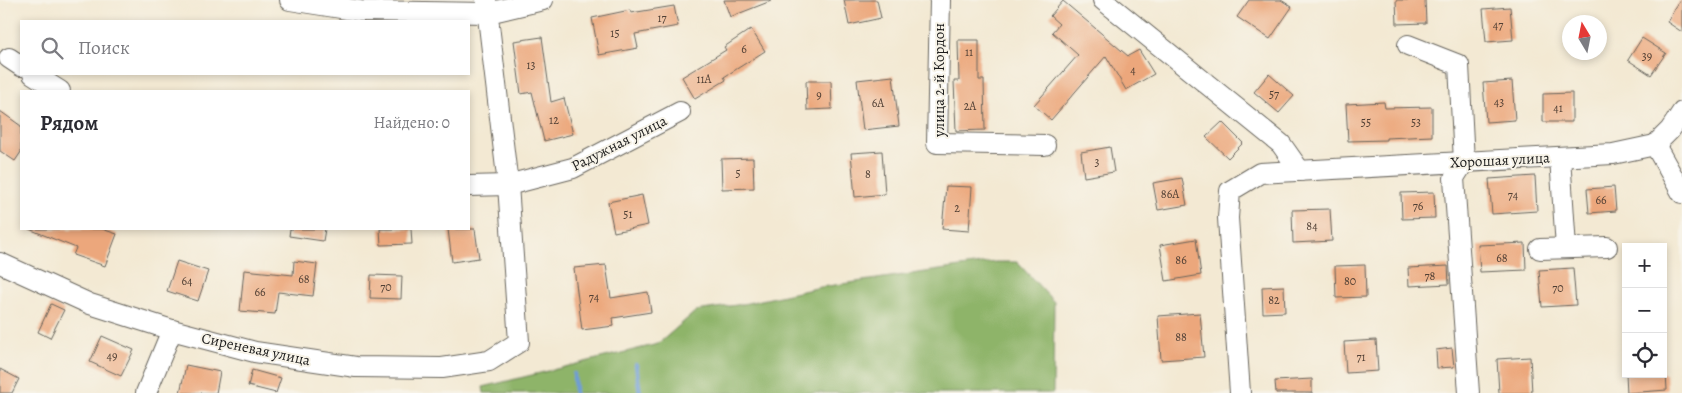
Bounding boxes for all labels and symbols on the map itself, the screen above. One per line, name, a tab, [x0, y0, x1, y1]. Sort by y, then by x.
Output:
house number: 17	[657, 10, 668, 26]
north arrow	[1562, 15, 1607, 60]
house number: 47	[1493, 17, 1504, 33]
street label: улица 2-й Кордон	[929, 23, 949, 138]
house number: 15	[610, 25, 620, 41]
house number: 6	[741, 41, 747, 57]
house number: 11	[965, 44, 973, 60]
house number: 39	[1642, 48, 1652, 64]
house number: 13	[526, 57, 536, 73]
house number: 4	[1130, 62, 1136, 78]
house number: 11А	[696, 71, 713, 87]
house number: 57	[1269, 86, 1280, 102]
house number: 9	[816, 87, 822, 103]
house number: 43	[1494, 94, 1504, 110]
house number: 6А	[872, 95, 885, 111]
house number: 2А	[964, 98, 977, 114]
house number: 41	[1553, 100, 1563, 116]
street label: Радужная улица	[568, 110, 670, 176]
house number: 12	[549, 112, 559, 128]
house number: 55	[1361, 114, 1371, 130]
house number: 53	[1411, 114, 1421, 130]
street label: Хорошая улица	[1449, 147, 1551, 173]
house number: 3	[1095, 154, 1100, 170]
house number: 5	[735, 165, 741, 181]
house number: 8	[865, 166, 871, 182]
house number: 86А	[1161, 186, 1180, 202]
house number: 74	[1508, 187, 1519, 203]
house number: 66	[1595, 192, 1607, 208]
house number: 76	[1413, 198, 1424, 214]
house number: 2	[954, 200, 960, 216]
house number: 51	[623, 206, 633, 222]
house number: 84	[1306, 218, 1318, 234]
house number: 68	[1496, 250, 1508, 266]
house number: 86	[1175, 252, 1187, 268]
house number: 78	[1425, 268, 1436, 284]
house number: 68	[298, 271, 310, 287]
house number: 64	[182, 273, 193, 289]
house number: 80	[1344, 273, 1356, 289]
house number: 70	[380, 279, 392, 295]
house number: 70	[1552, 280, 1564, 296]
house number: 66	[254, 284, 266, 300]
house number: 74	[589, 289, 600, 305]
house number: 82	[1268, 292, 1280, 308]
street label: Сиреневая улица	[200, 328, 312, 370]
house number: 88	[1175, 329, 1187, 345]
house number: 49	[107, 348, 117, 364]
house number: 71	[1356, 349, 1366, 365]

